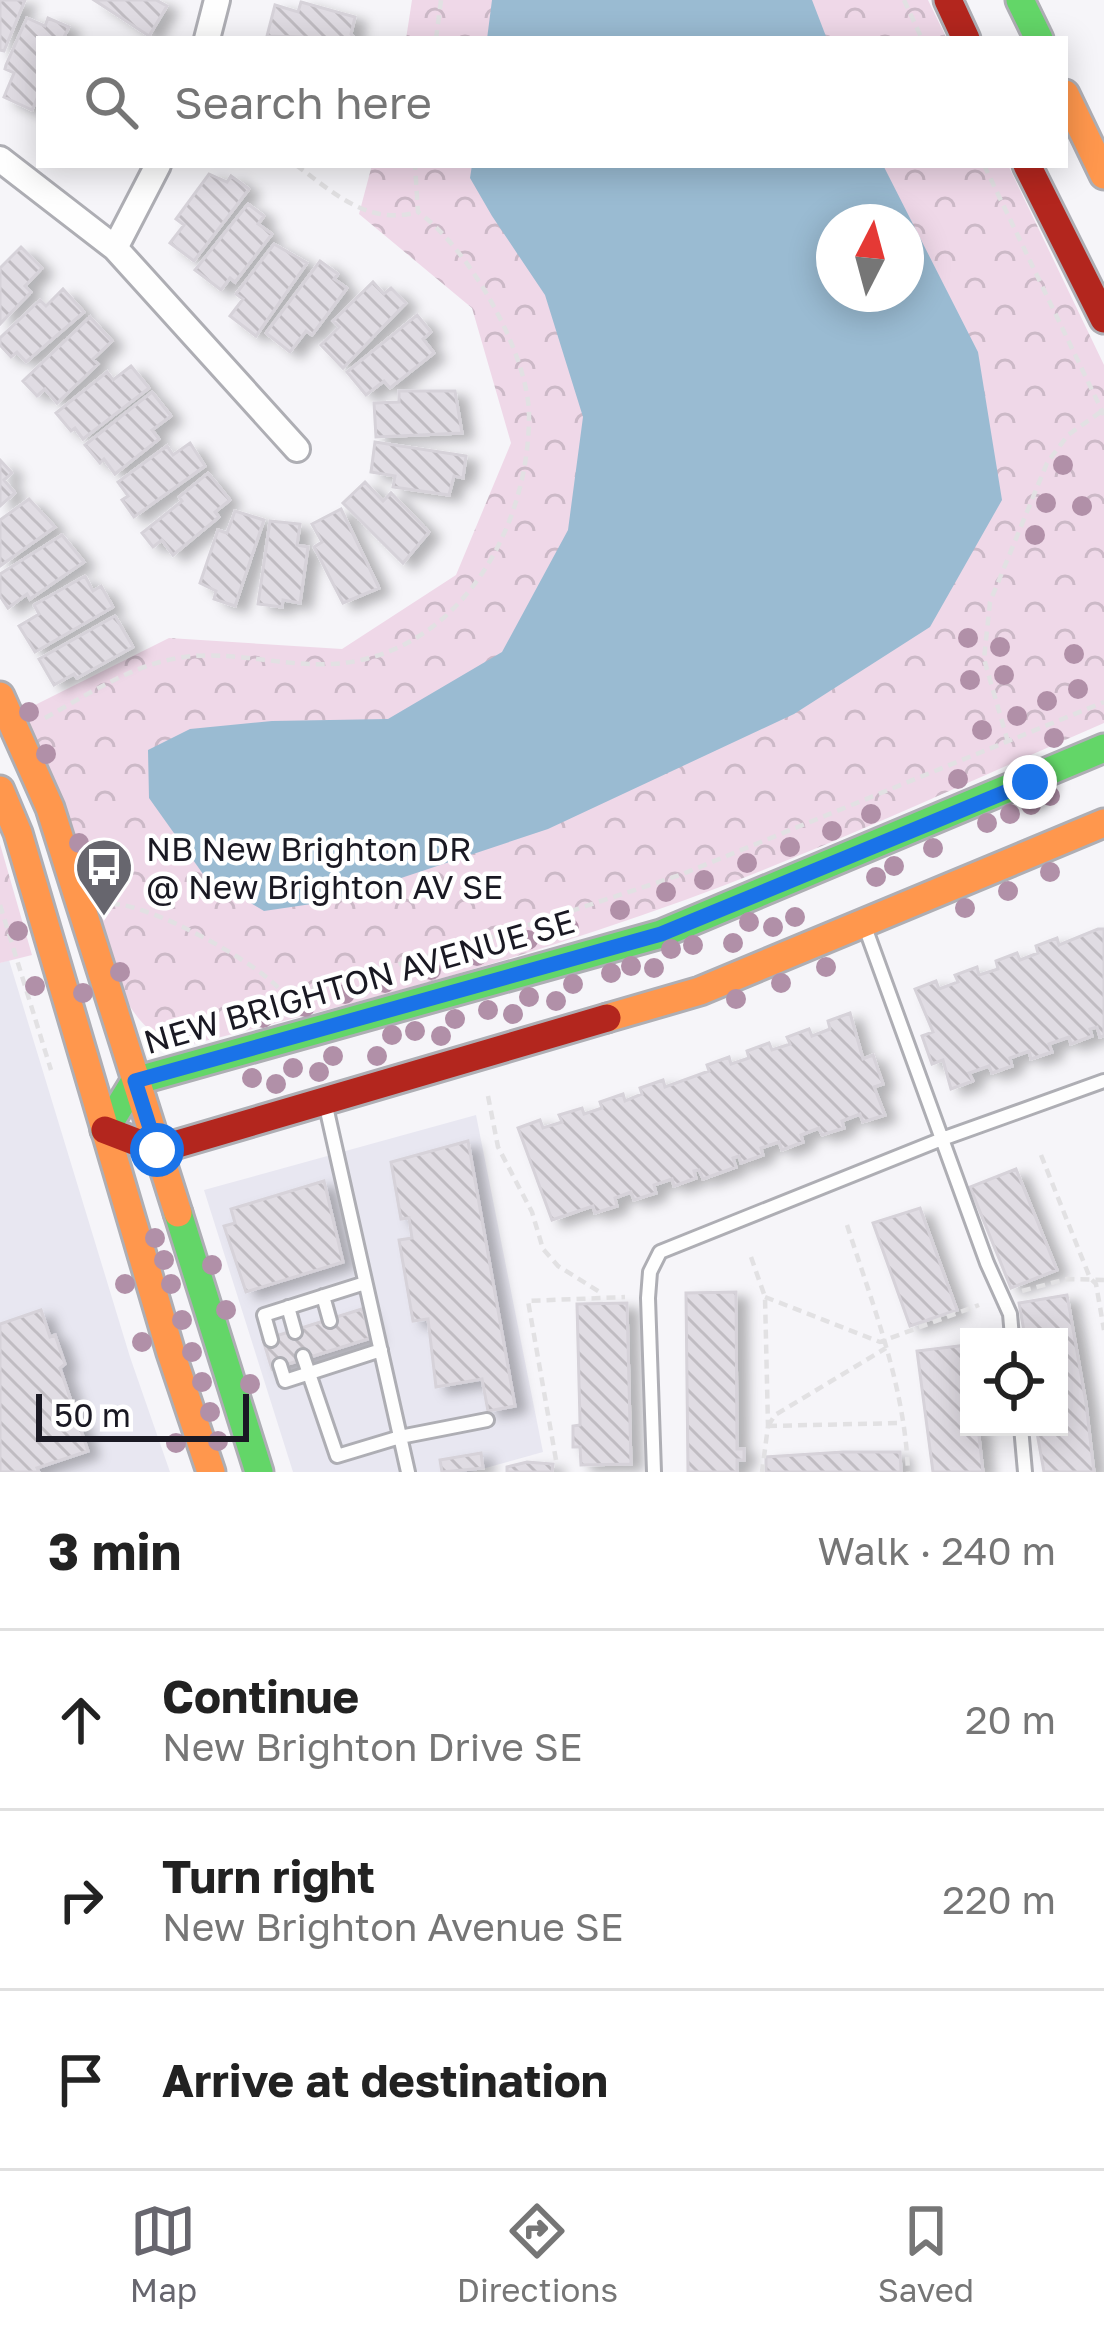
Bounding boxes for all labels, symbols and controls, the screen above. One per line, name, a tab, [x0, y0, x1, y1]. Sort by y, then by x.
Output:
search box	[36, 36, 1068, 168]
icon: search	[78, 69, 144, 135]
text: Search here	[174, 75, 432, 129]
north arrow	[816, 204, 924, 312]
route end	[1003, 755, 1057, 809]
place label: NB New Brighton DR @ New Brighton AV SE	[146, 829, 503, 906]
bus stop icon: NB New Brighton DR @ New Brighton AV SE	[73, 836, 135, 918]
street label: NEW BRIGHTON AVENUE SE	[139, 901, 579, 1061]
route start	[130, 1123, 184, 1177]
map controls	[960, 1328, 1068, 1436]
button: locate	[960, 1328, 1068, 1436]
scale bar	[36, 1388, 249, 1441]
text: 50 m	[54, 1395, 131, 1434]
text: 3 min	[48, 1520, 181, 1581]
text: Walk · 240 m	[818, 1527, 1056, 1574]
text: Continue	[162, 1669, 359, 1723]
icon: ahead	[48, 1687, 114, 1753]
text: 20 m	[965, 1696, 1056, 1743]
text: New Brighton Drive SE	[162, 1723, 582, 1770]
text: Turn right	[162, 1849, 375, 1903]
icon: right	[48, 1867, 114, 1933]
text: 220 m	[942, 1876, 1056, 1923]
text: New Brighton Avenue SE	[162, 1903, 624, 1950]
icon: arrive	[48, 2047, 114, 2113]
text: Arrive at destination	[162, 2053, 608, 2107]
tab: Map	[130, 2198, 197, 2309]
tab: Directions	[457, 2198, 618, 2309]
tab: Saved	[878, 2198, 974, 2309]

